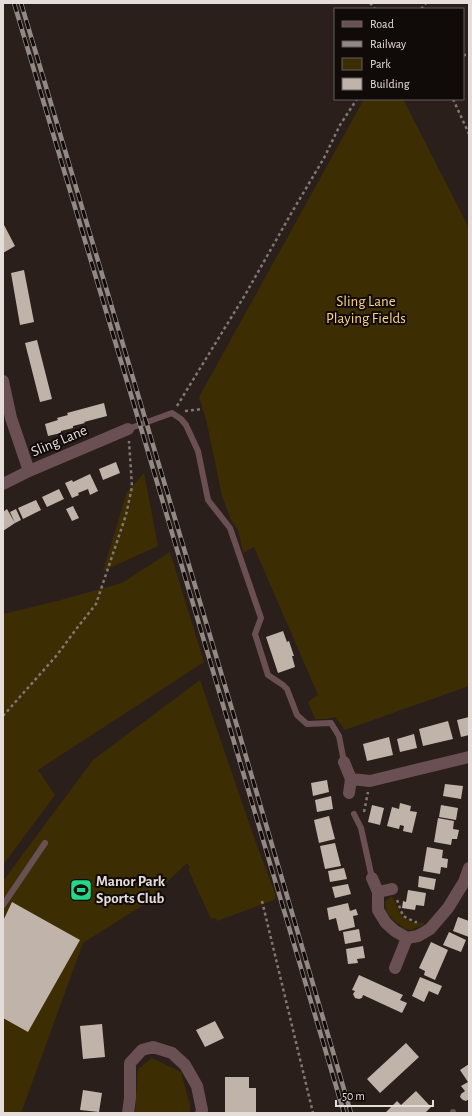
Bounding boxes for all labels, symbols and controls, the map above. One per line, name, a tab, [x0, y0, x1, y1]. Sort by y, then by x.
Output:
legend	[334, 8, 464, 100]
text: Road	[370, 18, 394, 30]
text: Railway	[370, 38, 406, 51]
text: Park	[370, 58, 391, 70]
text: Building	[370, 78, 410, 90]
park label: Sling Lane Playing Fields	[326, 294, 406, 326]
street label: Sling Lane	[29, 422, 89, 460]
place label: Manor Park Sports Club	[96, 874, 166, 906]
sports icon: Manor Park Sports Club	[68, 877, 94, 903]
scale bar	[336, 1082, 433, 1108]
text: 50 m	[342, 1090, 365, 1102]

